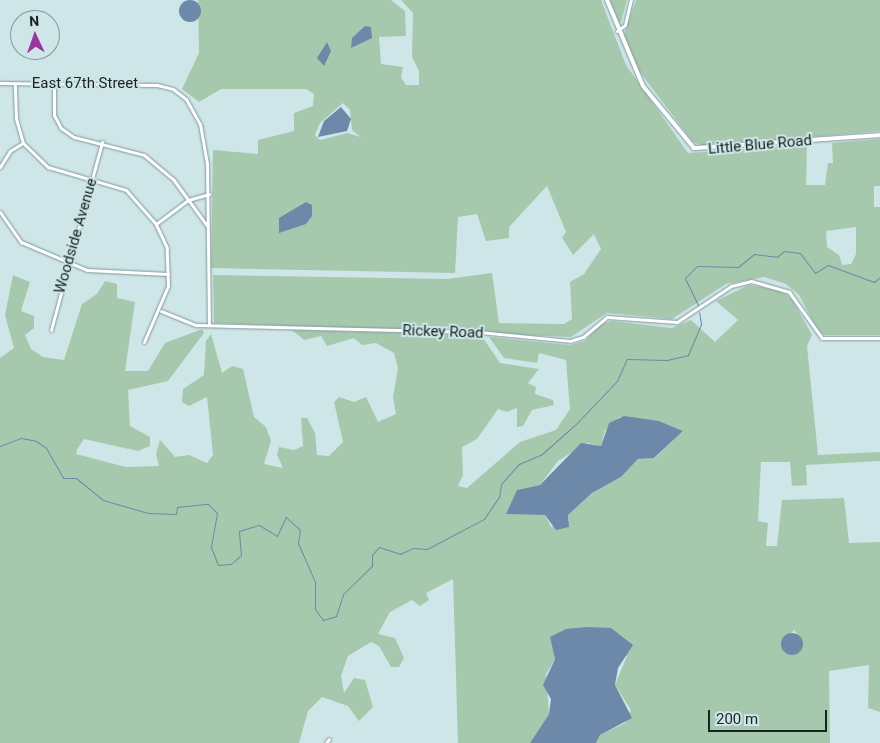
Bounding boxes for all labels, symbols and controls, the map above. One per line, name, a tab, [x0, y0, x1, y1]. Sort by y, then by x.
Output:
north arrow	[10, 10, 60, 60]
text: N	[29, 13, 40, 29]
street label: East 67th Street	[32, 75, 138, 93]
street label: Little Blue Road	[707, 131, 813, 159]
street label: Woodside Avenue	[51, 176, 101, 296]
street label: Rickey Road	[402, 322, 484, 342]
scale bar	[710, 700, 829, 732]
text: 200 m	[716, 710, 758, 728]

